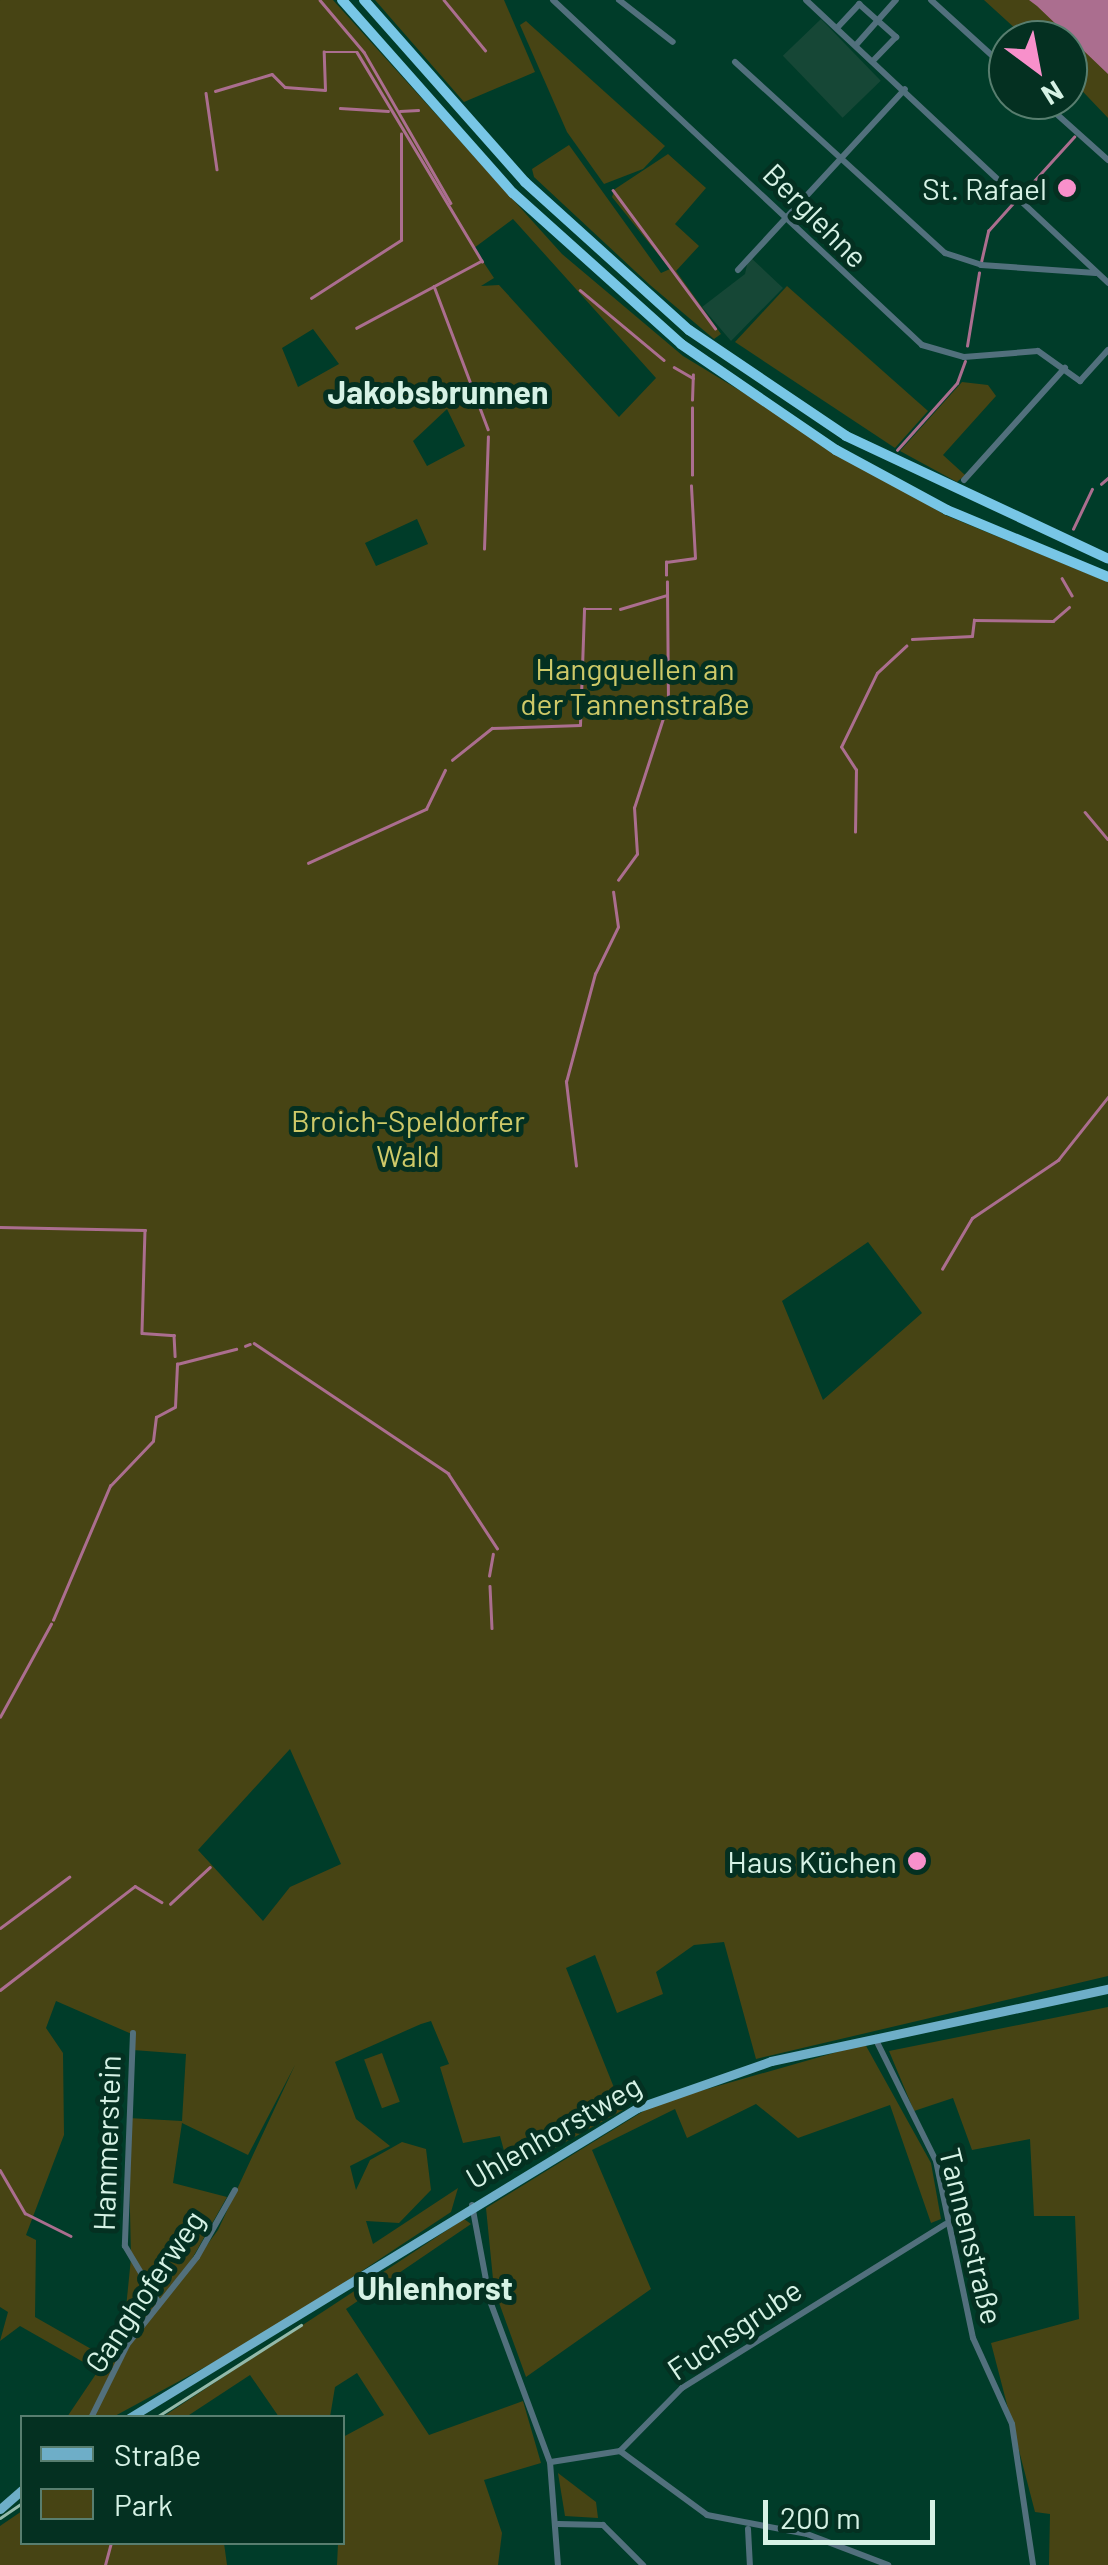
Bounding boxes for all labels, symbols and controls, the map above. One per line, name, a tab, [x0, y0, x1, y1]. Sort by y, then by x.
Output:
north arrow	[988, 20, 1088, 120]
text: N	[1036, 74, 1070, 113]
street label: Berglehne	[756, 155, 876, 275]
place label: St. Rafael	[922, 170, 1047, 206]
marker: St. Rafael	[1056, 177, 1078, 199]
district label: Jakobsbrunnen	[328, 372, 548, 410]
park label: Hangquellen an der Tannenstraße	[520, 650, 750, 720]
park label: Broich-Speldorfer Wald	[291, 1102, 525, 1172]
place label: Haus Küchen	[727, 1843, 897, 1879]
marker: Haus Küchen	[906, 1850, 928, 1872]
street label: Hammerstein	[85, 2054, 127, 2232]
street label: Uhlenhorstweg	[459, 2066, 647, 2196]
street label: Tannenstraße	[933, 2144, 1011, 2328]
street label: Ganghoferweg	[77, 2203, 211, 2379]
district label: Uhlenhorst	[357, 2268, 513, 2306]
street label: Fuchsgrube	[660, 2271, 808, 2387]
legend	[20, 2415, 345, 2545]
text: Straße	[114, 2436, 201, 2472]
scale bar	[768, 2480, 940, 2542]
text: Park	[114, 2486, 173, 2522]
text: 200 m	[780, 2499, 861, 2535]

